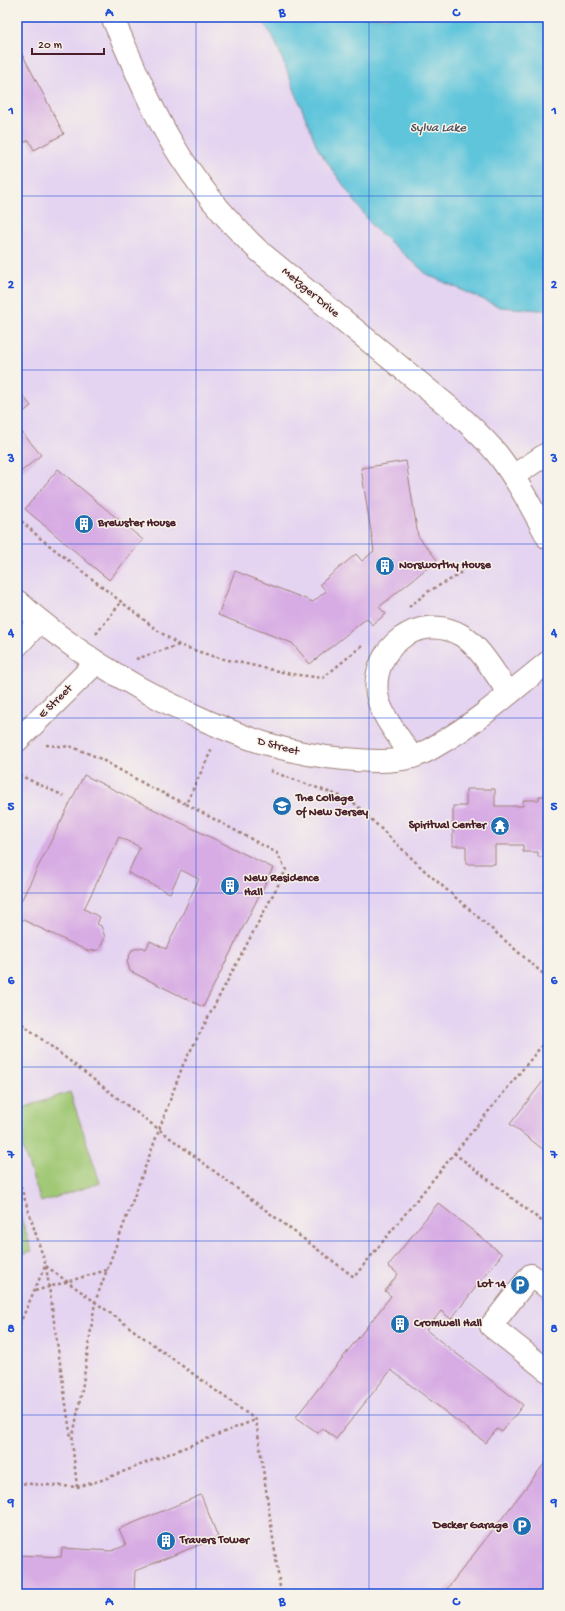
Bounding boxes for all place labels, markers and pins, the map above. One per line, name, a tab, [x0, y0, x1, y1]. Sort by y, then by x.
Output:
building icon: Brewster House	[73, 513, 95, 535]
place label: Brewster House	[97, 517, 177, 531]
building icon: Norsworthy House	[374, 555, 396, 577]
place label: Norsworthy House	[399, 559, 492, 573]
place label: The College of New Jersey	[295, 792, 368, 820]
school or university icon: The College of New Jersey	[271, 795, 293, 817]
temple icon: Spiritual Center	[489, 815, 511, 837]
place label: Spiritual Center	[409, 819, 488, 833]
place label: New Residence Hall	[244, 872, 320, 900]
building icon: New Residence Hall	[219, 875, 241, 897]
parking icon: Lot 14	[509, 1274, 531, 1296]
place label: Lot 14	[477, 1278, 506, 1292]
building icon: Cromwell Hall	[389, 1313, 411, 1335]
place label: Cromwell Hall	[413, 1317, 482, 1331]
parking icon: Decker Garage	[511, 1515, 533, 1537]
place label: Decker Garage	[432, 1519, 509, 1533]
building icon: Travers Tower	[155, 1530, 177, 1552]
place label: Travers Tower	[179, 1534, 251, 1548]

